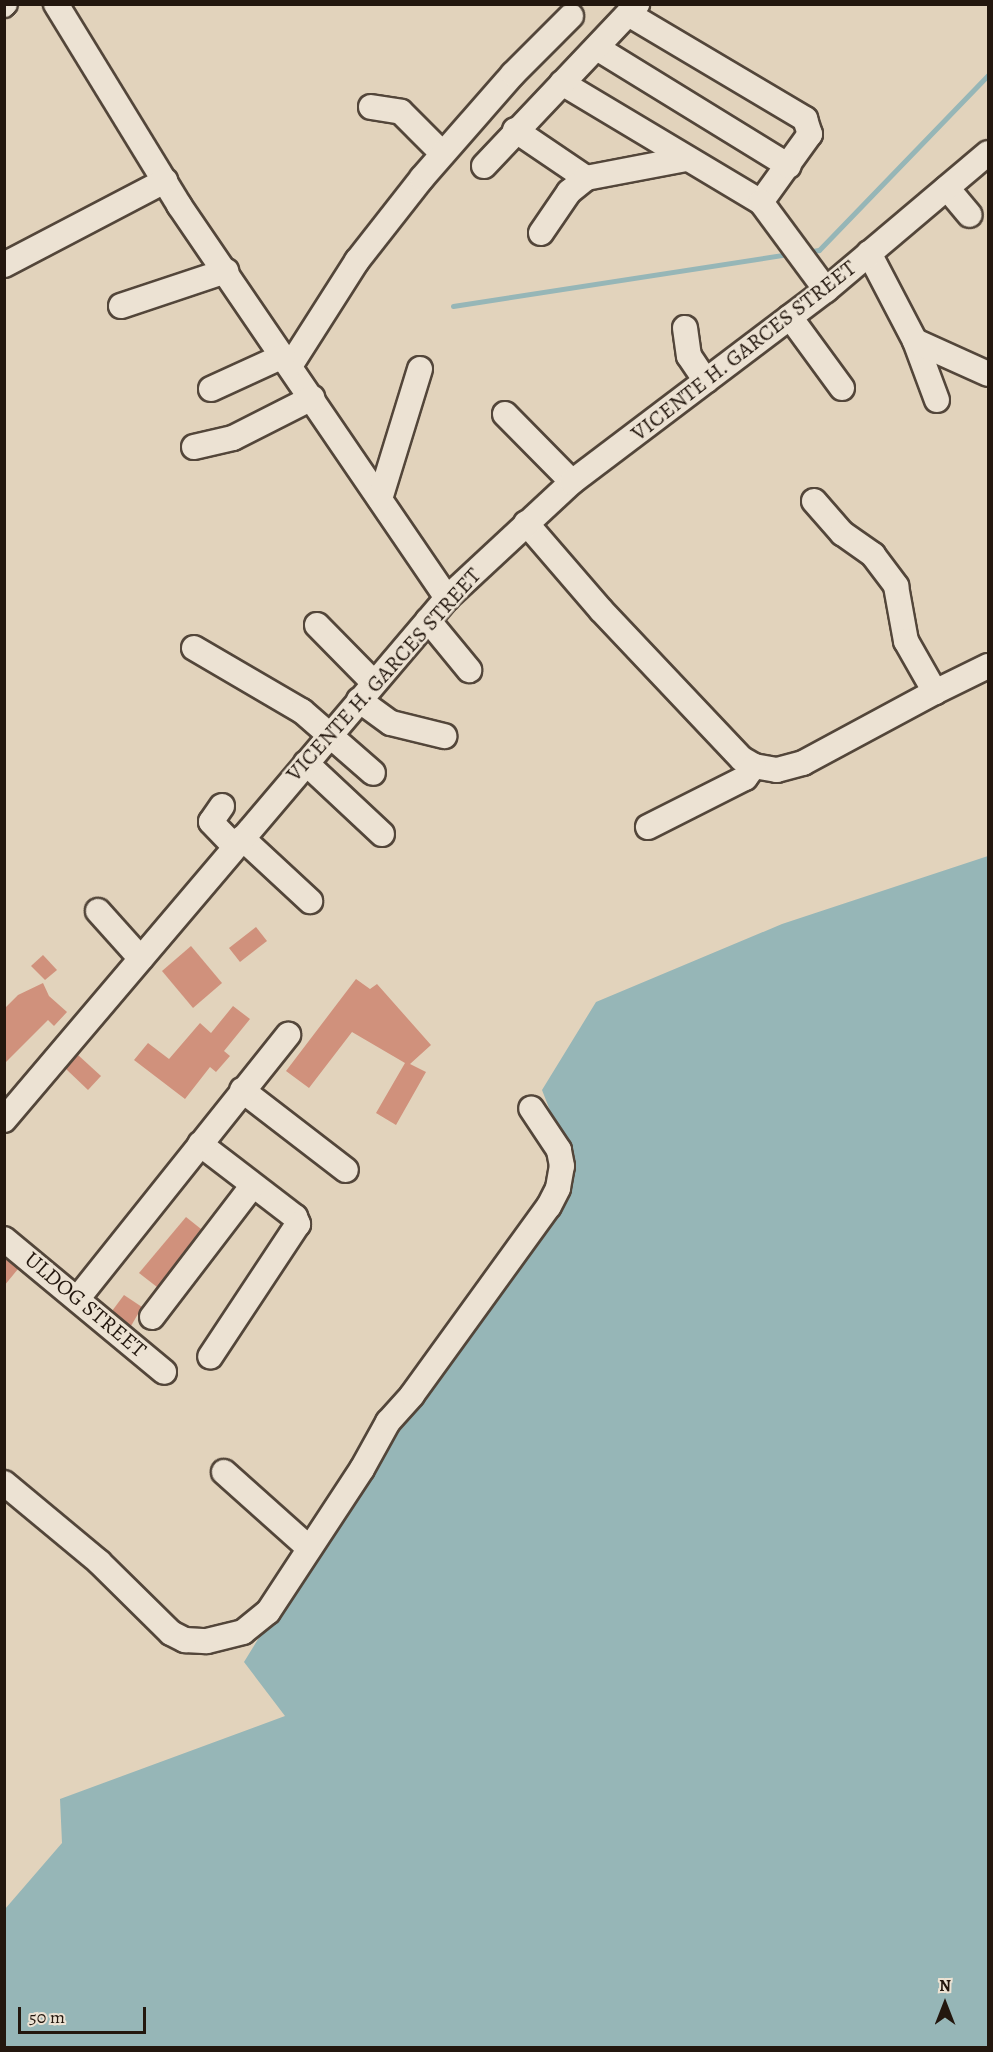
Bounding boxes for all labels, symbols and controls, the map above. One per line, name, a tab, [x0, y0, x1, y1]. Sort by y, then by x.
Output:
street label: VICENTE H. GARCES STREET	[626, 255, 862, 447]
street label: VICENTE H. GARCES STREET	[281, 563, 487, 787]
street label: ULDOG STREET	[19, 1247, 151, 1363]
north arrow	[915, 1974, 975, 2034]
text: N	[939, 1975, 951, 1997]
scale bar	[21, 1995, 148, 2033]
text: 50 m	[29, 2005, 65, 2029]

